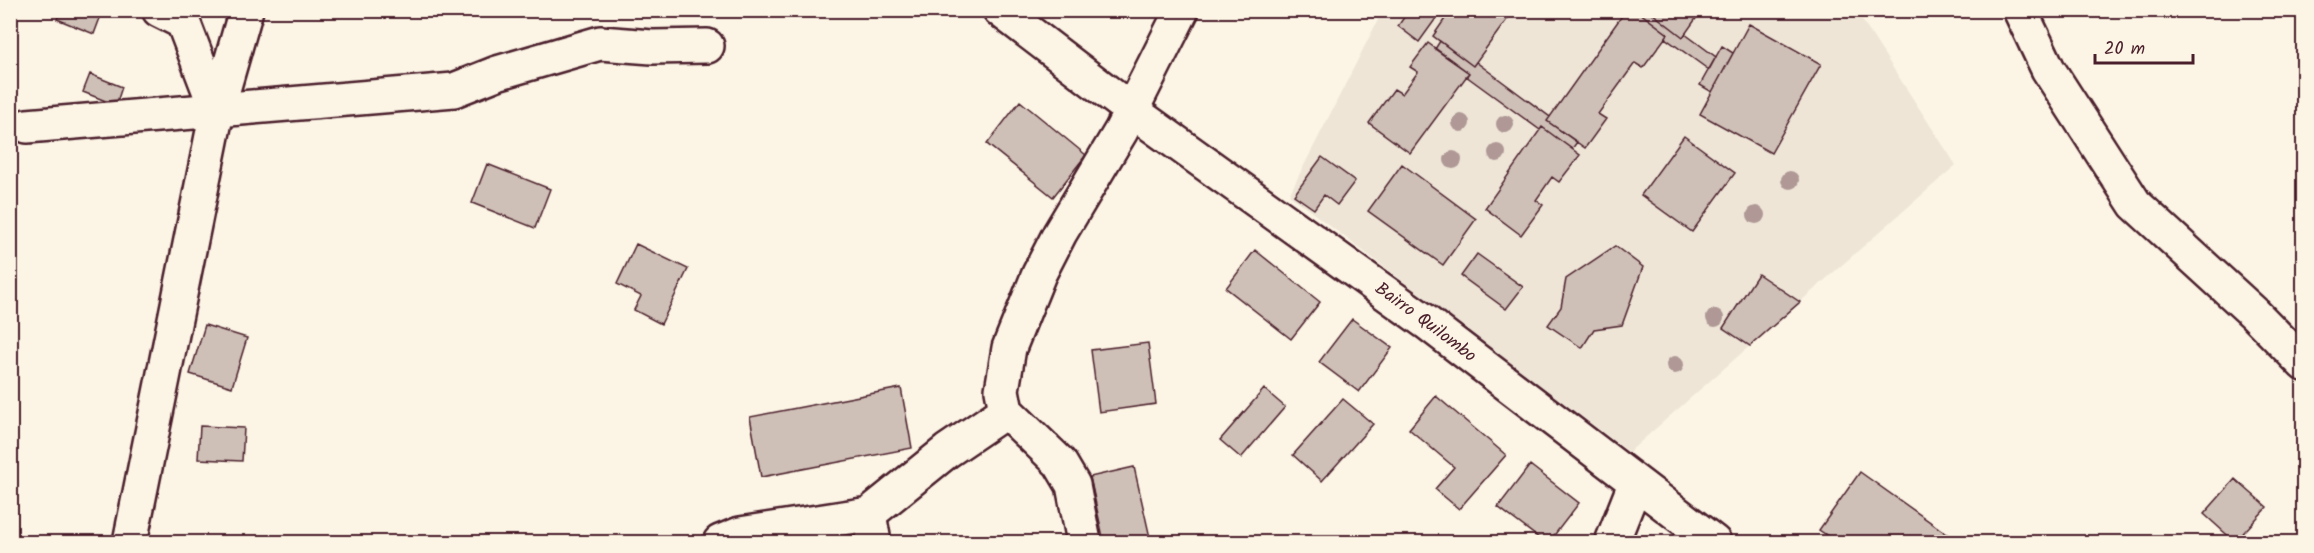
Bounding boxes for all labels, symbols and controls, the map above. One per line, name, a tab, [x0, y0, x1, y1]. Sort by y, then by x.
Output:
scale bar	[2095, 27, 2192, 65]
text: 20 m	[2104, 35, 2145, 64]
street label: Bairro Quilombo	[1369, 275, 1483, 370]

